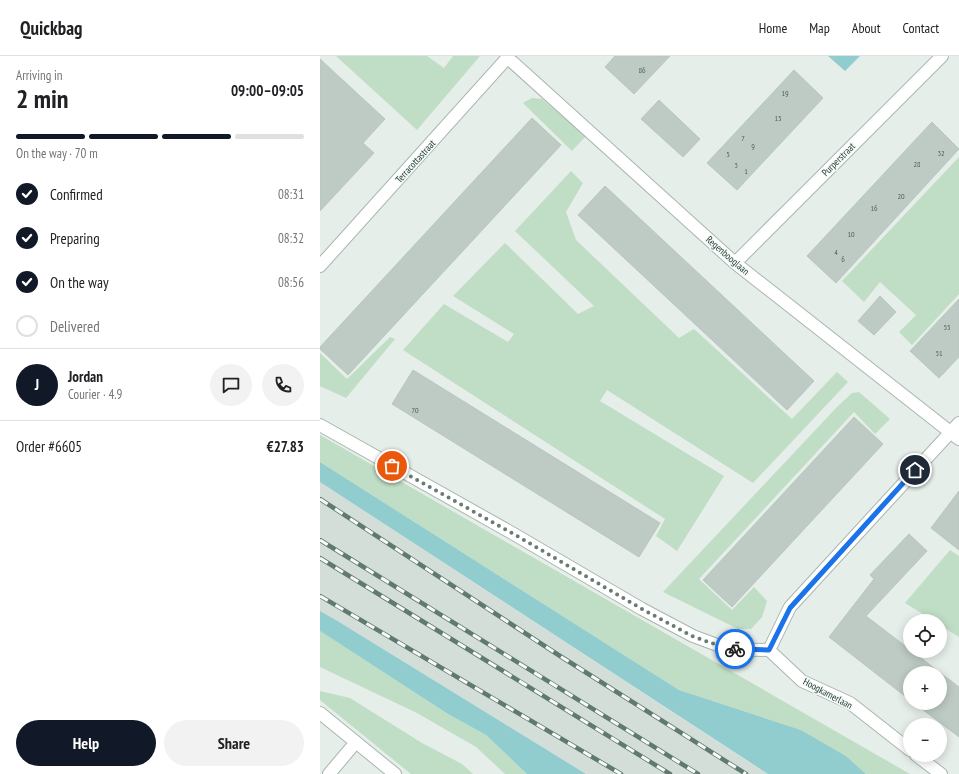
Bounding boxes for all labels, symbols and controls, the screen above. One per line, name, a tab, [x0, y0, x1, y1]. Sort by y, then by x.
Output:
text: Quickbag	[20, 16, 82, 40]
text: Home	[759, 19, 787, 37]
text: Map	[809, 19, 830, 37]
text: About	[852, 19, 881, 37]
text: Contact	[903, 19, 939, 37]
house number: 86	[638, 65, 646, 75]
text: Arriving in	[16, 67, 63, 84]
text: 09:00–09:05	[231, 81, 304, 100]
text: 2 min	[16, 82, 69, 115]
house number: 19	[781, 88, 789, 98]
house number: 15	[774, 113, 782, 123]
house number: 7	[741, 133, 745, 143]
street label: Terracottastraat	[393, 137, 438, 186]
street label: Purperstraat	[819, 140, 858, 179]
house number: 9	[751, 141, 755, 151]
text: On the way · 70 m	[16, 145, 98, 162]
house number: 32	[937, 148, 945, 158]
house number: 5	[726, 149, 730, 159]
house number: 28	[913, 159, 921, 169]
house number: 3	[734, 160, 738, 170]
house number: 1	[744, 166, 748, 176]
icon: check	[16, 183, 38, 205]
text: Confirmed	[50, 185, 103, 204]
text: 08:31	[278, 186, 304, 203]
house number: 20	[897, 191, 905, 201]
house number: 16	[870, 203, 878, 213]
icon: check	[16, 227, 38, 249]
text: Preparing	[50, 229, 100, 248]
house number: 10	[847, 229, 855, 239]
text: 08:32	[278, 230, 304, 247]
street label: Regenbooglaan	[703, 233, 752, 278]
house number: 4	[834, 247, 838, 257]
house number: 6	[841, 254, 845, 264]
icon: check	[16, 271, 38, 293]
text: On the way	[50, 273, 109, 292]
text: 08:56	[278, 274, 304, 291]
text: Delivered	[50, 317, 100, 336]
house number: 55	[943, 322, 951, 332]
house number: 51	[935, 348, 943, 358]
button: chat	[210, 364, 252, 406]
button: phone	[262, 364, 304, 406]
text: Jordan	[68, 367, 103, 386]
text: J	[35, 375, 39, 394]
text: Courier · 4.9	[68, 386, 122, 403]
house number: 70	[411, 405, 419, 415]
text: Order #6605	[16, 437, 82, 456]
text: €27.83	[266, 437, 304, 456]
pin	[375, 449, 409, 483]
pin	[898, 453, 932, 487]
icon: bag	[381, 455, 403, 477]
icon: home	[904, 459, 926, 481]
map controls	[903, 614, 947, 762]
button: locate	[903, 614, 947, 658]
courier	[715, 629, 755, 669]
icon: bike	[724, 638, 746, 660]
button: +	[903, 666, 947, 710]
street label: Hoogkamerlaan	[801, 675, 855, 712]
button: −	[903, 718, 947, 762]
button: Help	[16, 720, 156, 766]
button: Share	[164, 720, 304, 766]

